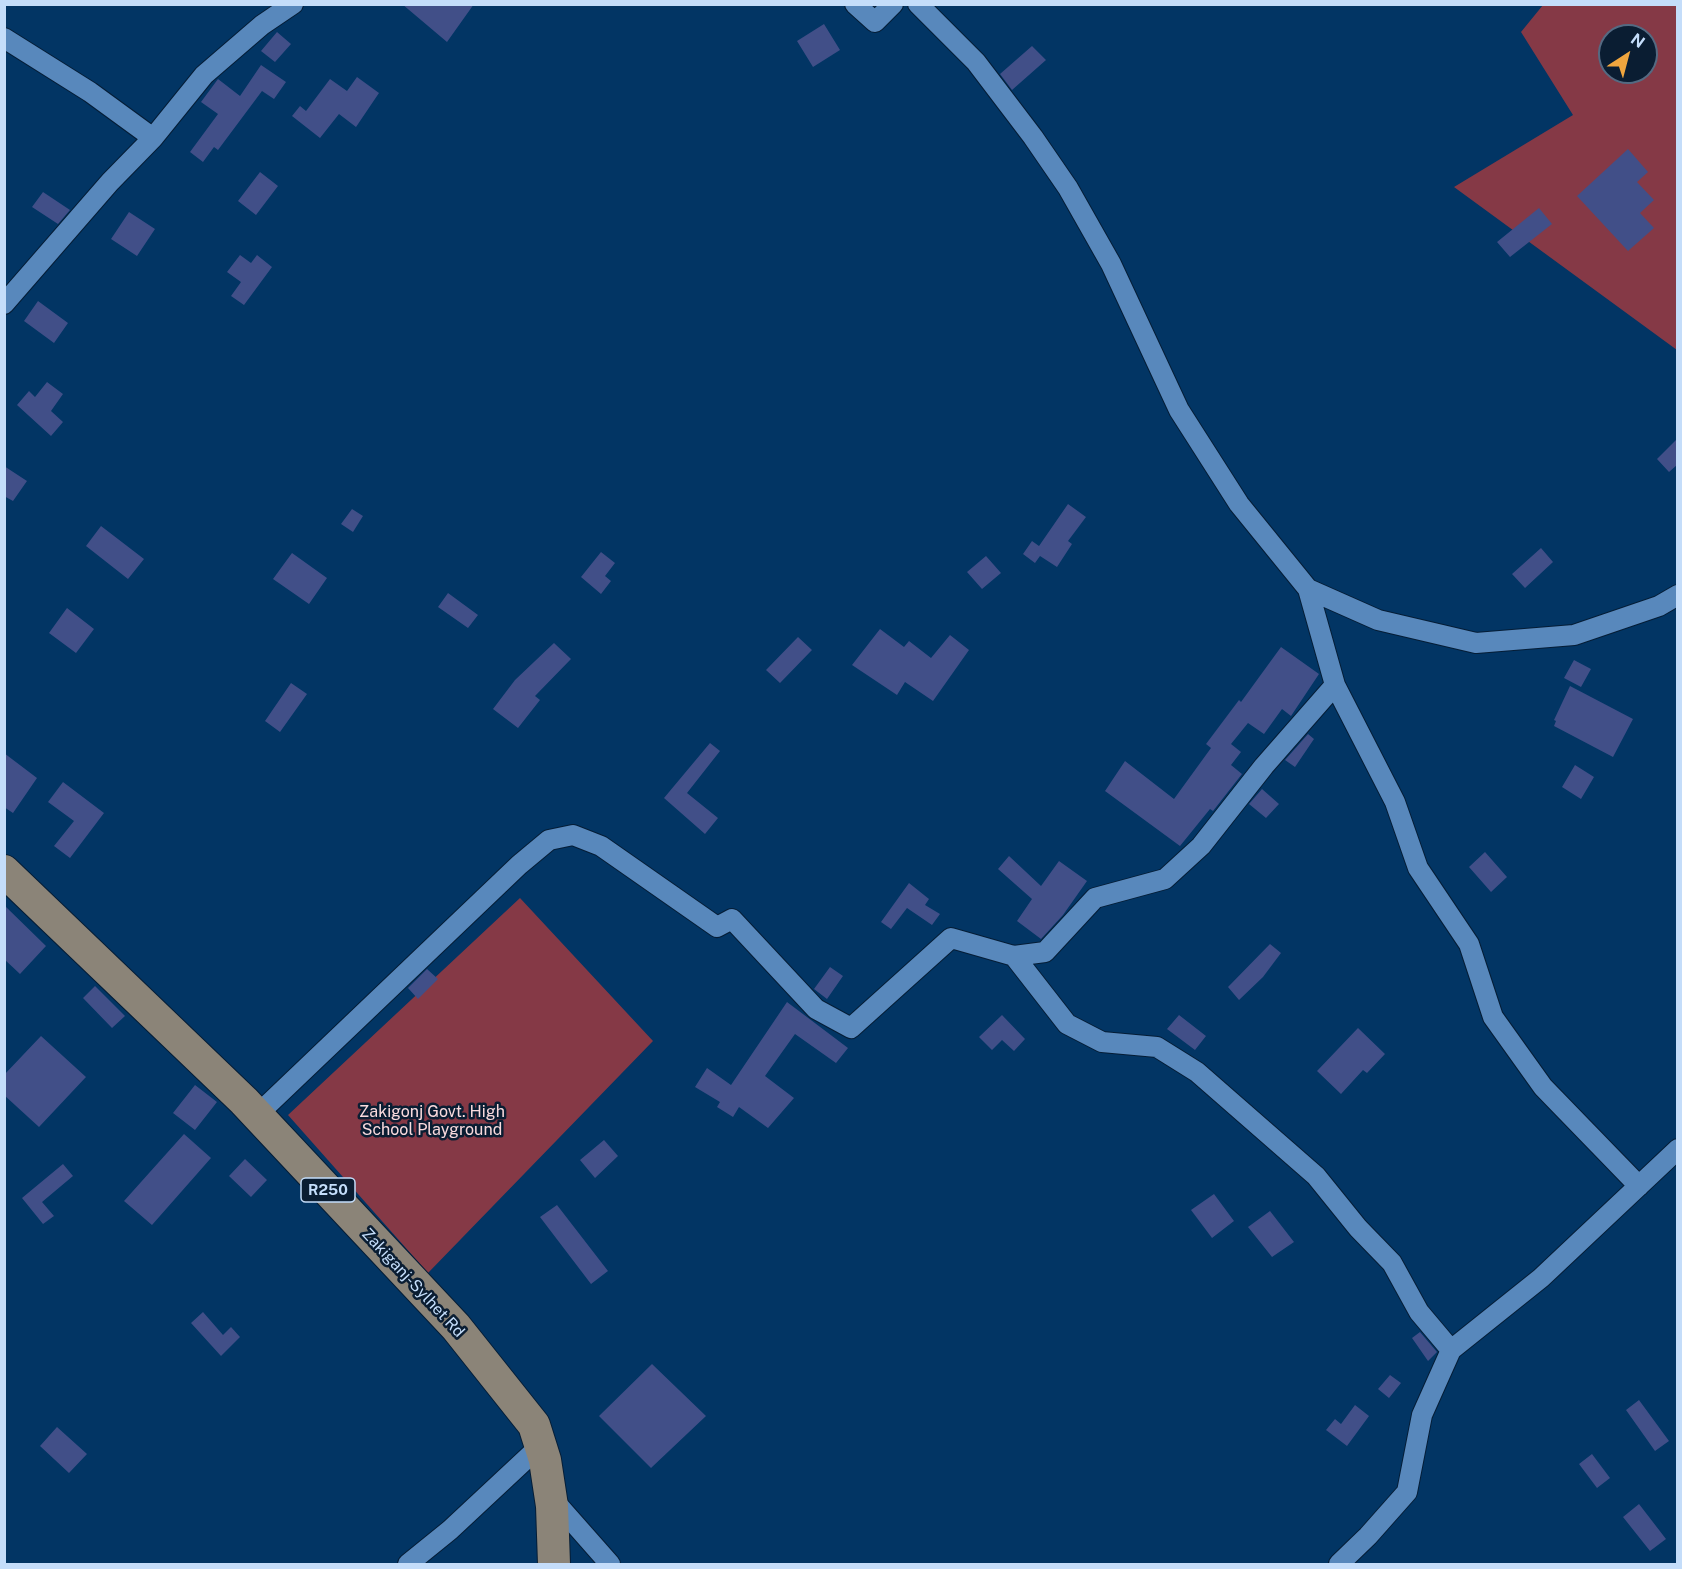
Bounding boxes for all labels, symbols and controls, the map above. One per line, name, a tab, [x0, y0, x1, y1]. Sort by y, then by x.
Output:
north arrow	[1598, 24, 1658, 84]
text: N	[1627, 29, 1648, 52]
park label: Zakigonj Govt. High School Playground	[359, 1102, 505, 1140]
road number: R250	[301, 1178, 355, 1202]
street label: Zakiganj-Sylhet Rd	[358, 1225, 468, 1341]

